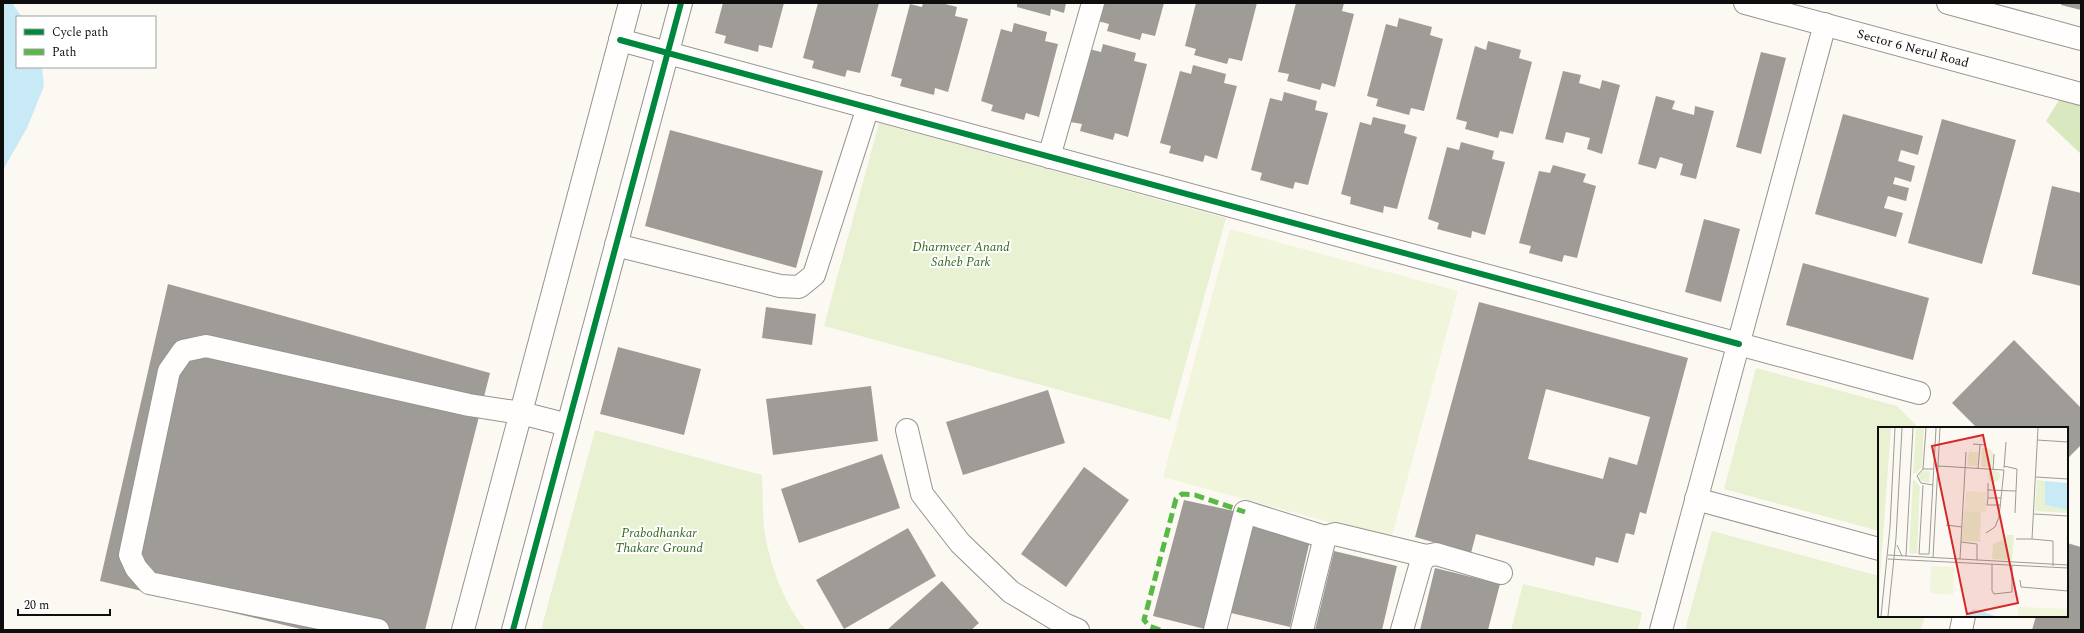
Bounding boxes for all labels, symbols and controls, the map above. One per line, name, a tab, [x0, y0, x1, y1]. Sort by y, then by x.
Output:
legend	[16, 16, 156, 68]
text: Cycle path	[52, 23, 109, 42]
street label: Sector 6 Nerul Road	[1855, 24, 1971, 73]
text: Path	[52, 43, 77, 62]
park label: Dharmveer Anand Saheb Park	[912, 237, 1010, 272]
inset map	[1878, 427, 2068, 617]
park label: Prabodhankar Thakare Ground	[615, 523, 703, 558]
scale bar	[18, 591, 110, 617]
text: 20 m	[24, 596, 49, 615]

